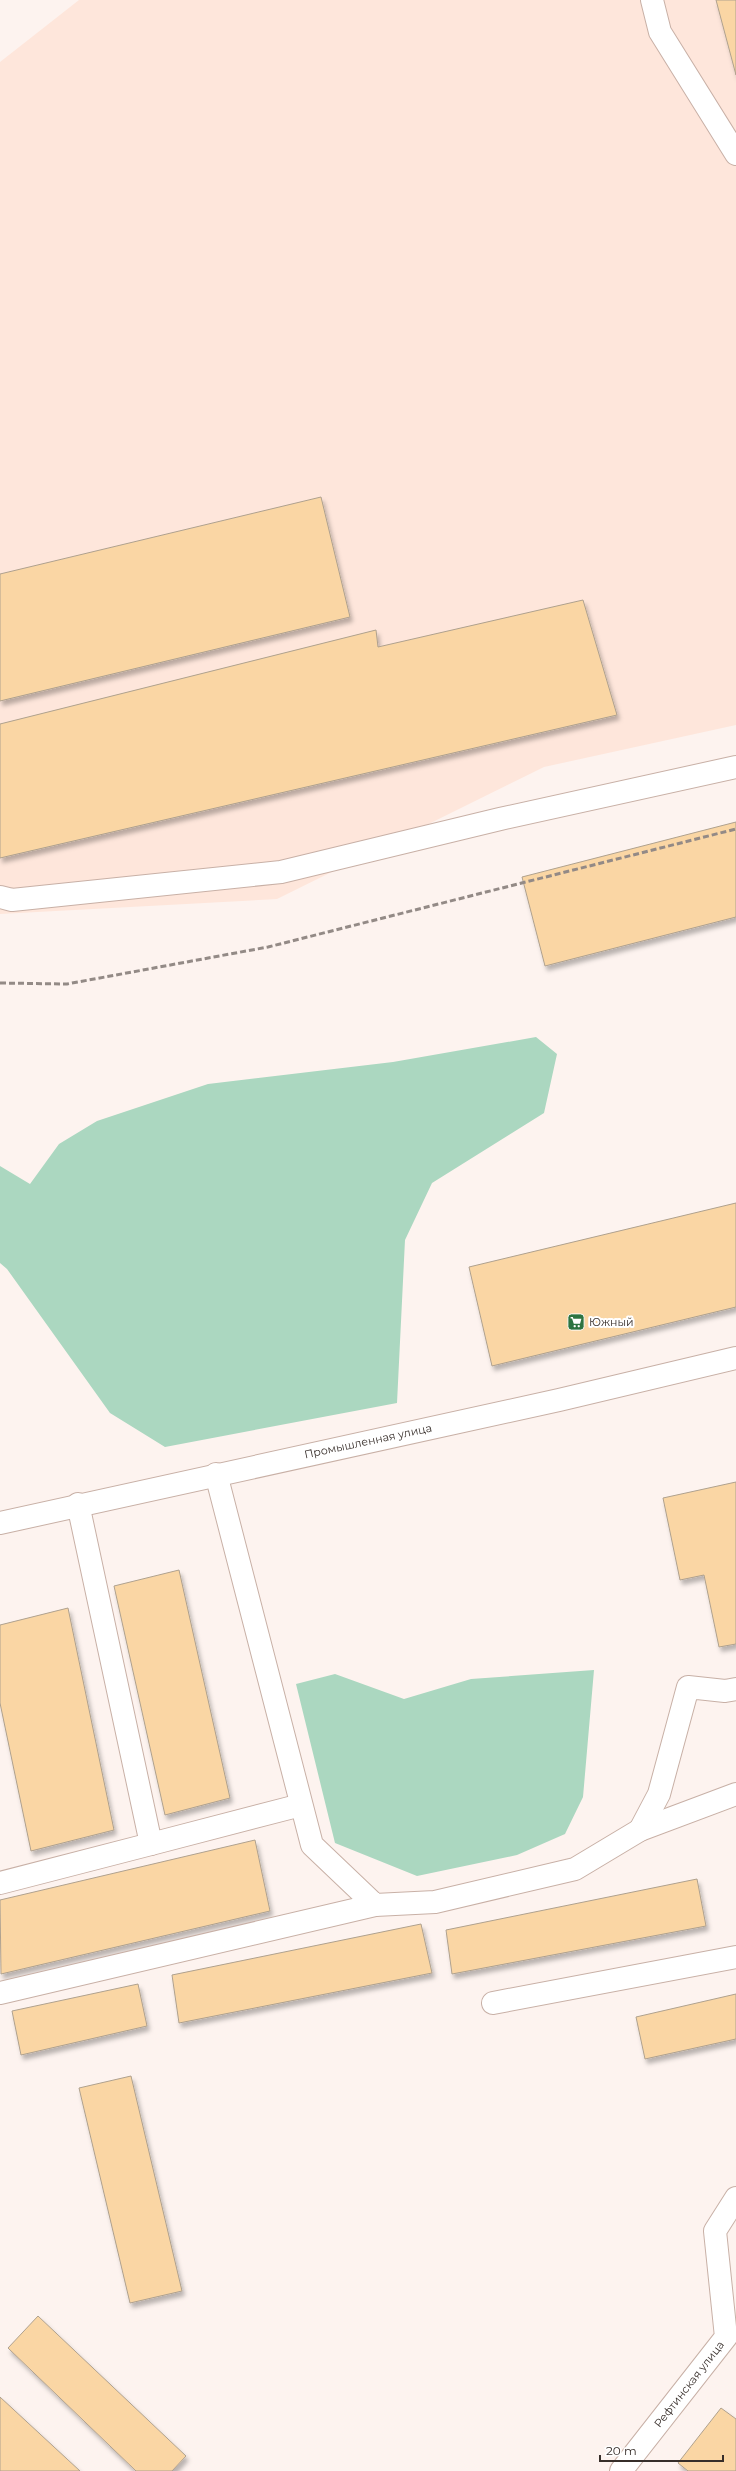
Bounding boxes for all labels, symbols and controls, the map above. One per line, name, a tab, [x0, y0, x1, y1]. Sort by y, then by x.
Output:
supermarket icon: Южный	[566, 1312, 586, 1332]
place label: Южный	[589, 1315, 634, 1329]
street label: Промышленная улица	[303, 1421, 433, 1461]
street label: Рефтинская улица	[651, 2338, 727, 2430]
scale bar	[600, 2437, 723, 2463]
text: 20 m	[606, 2443, 637, 2458]

